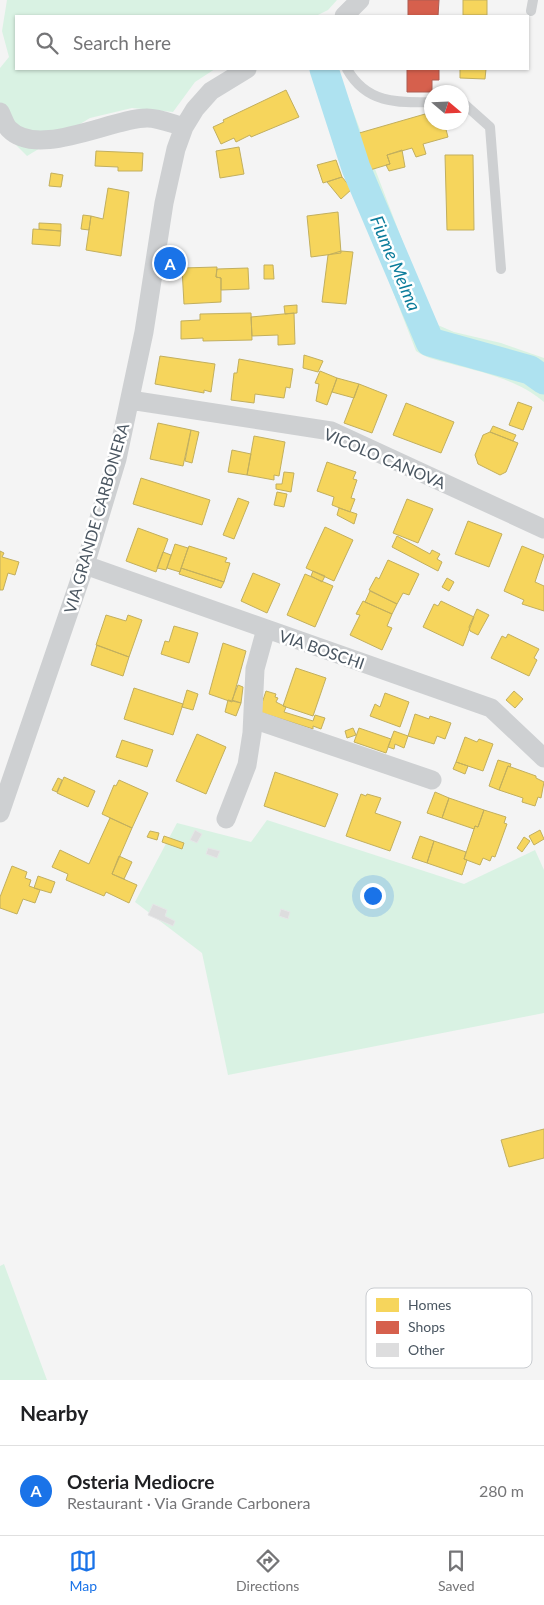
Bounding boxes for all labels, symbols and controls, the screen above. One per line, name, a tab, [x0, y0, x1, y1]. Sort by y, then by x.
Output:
search box	[15, 15, 529, 70]
icon: search	[33, 29, 61, 57]
text: Search here	[73, 31, 171, 54]
north arrow	[424, 85, 469, 130]
water label: Fiume Melma	[366, 212, 426, 314]
pin: A	[154, 244, 186, 282]
street label: VIA GRANDE CARBONERA	[60, 421, 132, 615]
street label: VICOLO CANOVA	[321, 424, 449, 492]
street label: VIA BOSCHI	[277, 626, 367, 672]
your location	[360, 883, 386, 909]
legend	[366, 1288, 532, 1368]
text: Homes	[408, 1296, 451, 1313]
text: Shops	[408, 1318, 445, 1335]
text: Other	[408, 1341, 445, 1358]
text: Nearby	[20, 1400, 88, 1425]
text: Osteria Mediocre	[67, 1470, 214, 1493]
text: A	[30, 1481, 42, 1500]
text: 280 m	[479, 1481, 524, 1500]
text: Restaurant · Via Grande Carbonera	[67, 1493, 310, 1512]
tab: Map	[69, 1547, 97, 1594]
tab: Directions	[236, 1547, 299, 1594]
tab: Saved	[438, 1547, 475, 1594]

